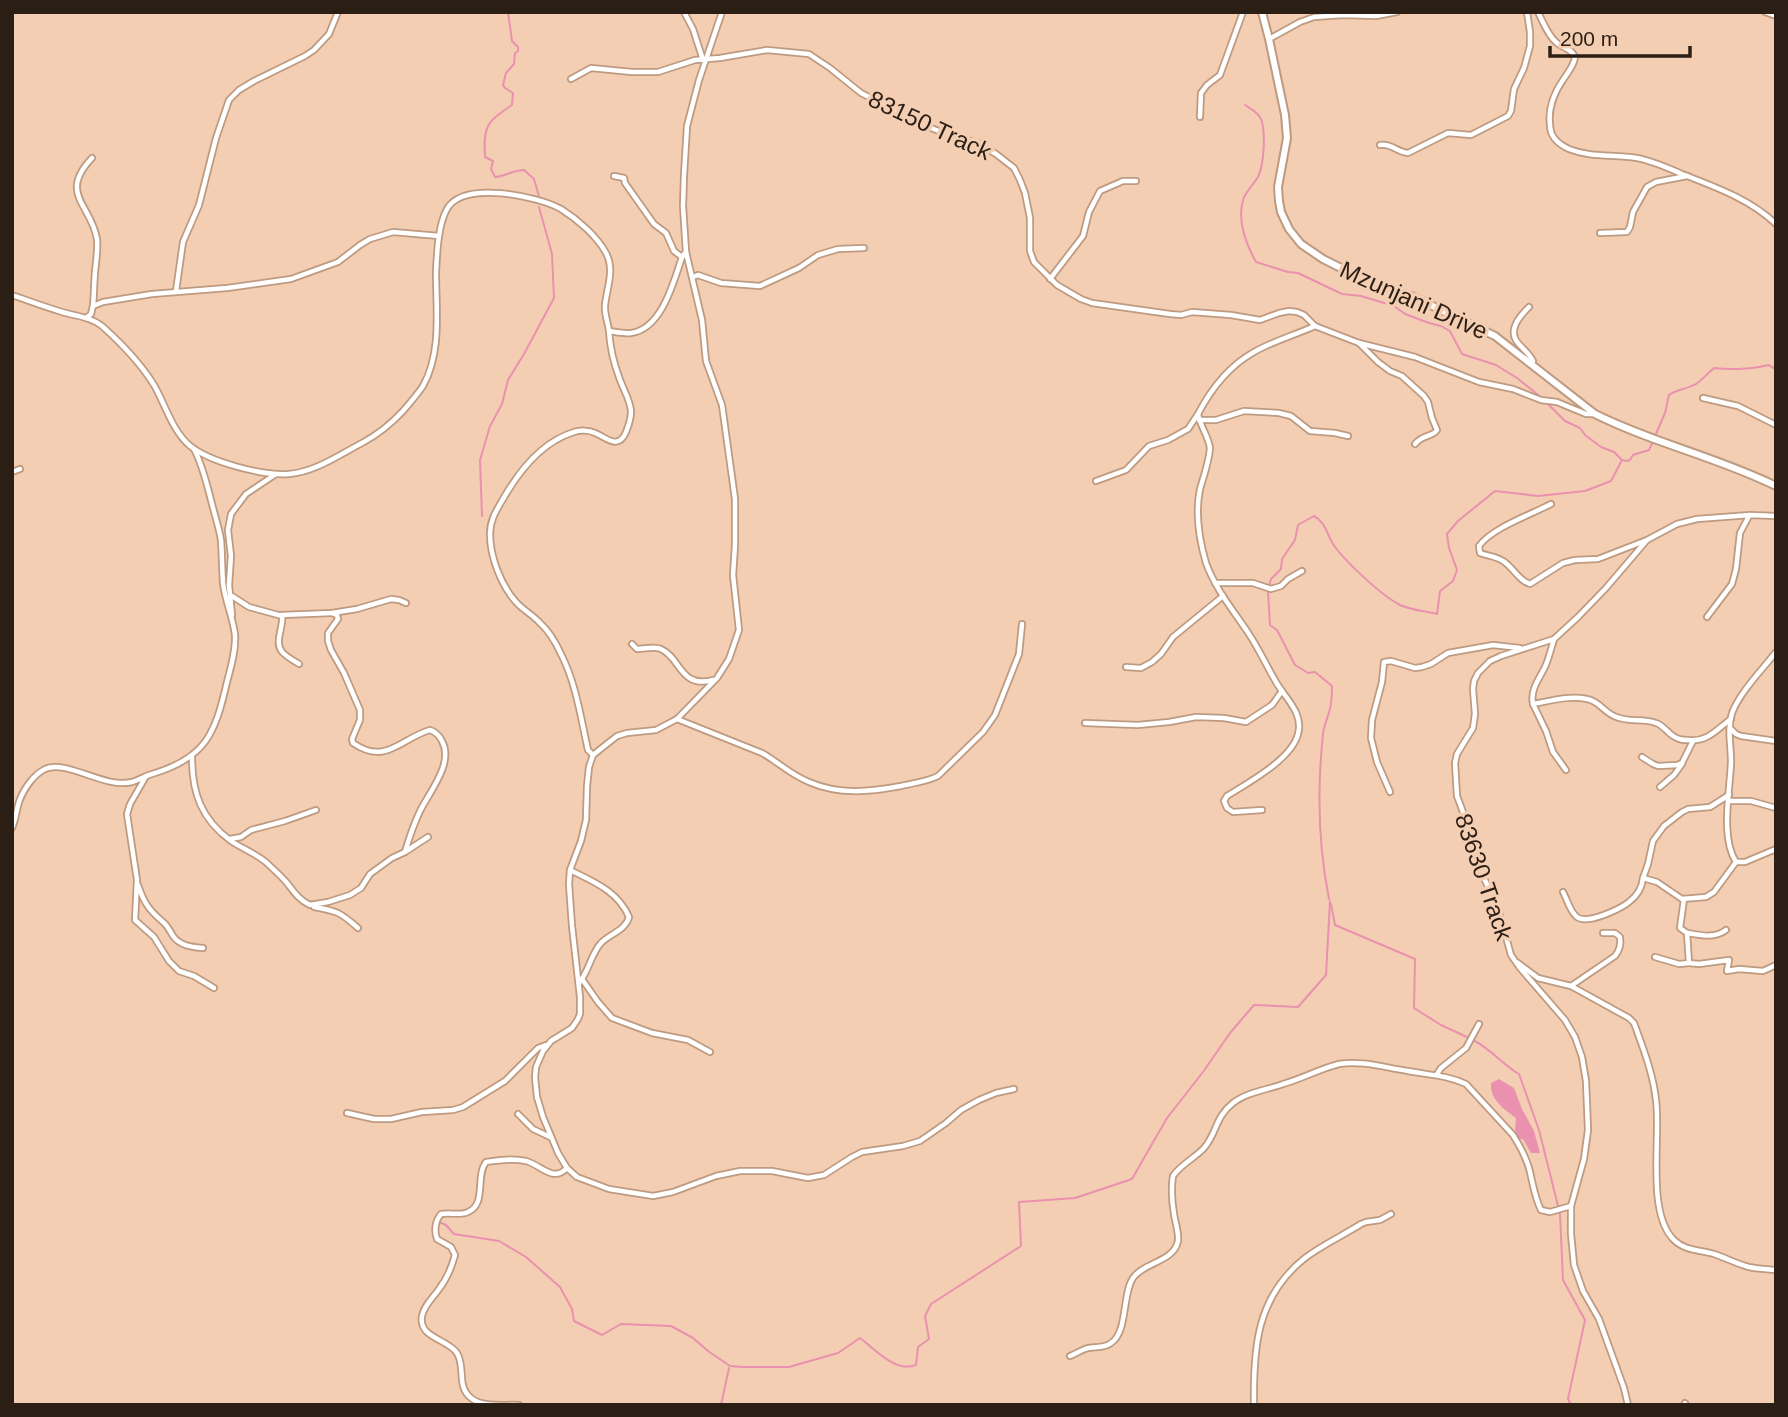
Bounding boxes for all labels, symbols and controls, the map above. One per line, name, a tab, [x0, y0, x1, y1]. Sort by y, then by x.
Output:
scale bar	[1550, 14, 1690, 58]
text: 200 m	[1560, 27, 1618, 50]
street label: 83150 Track	[864, 85, 996, 166]
street label: Mzunjani Drive	[1336, 255, 1492, 345]
street label: 83630 Track	[1450, 810, 1519, 945]

